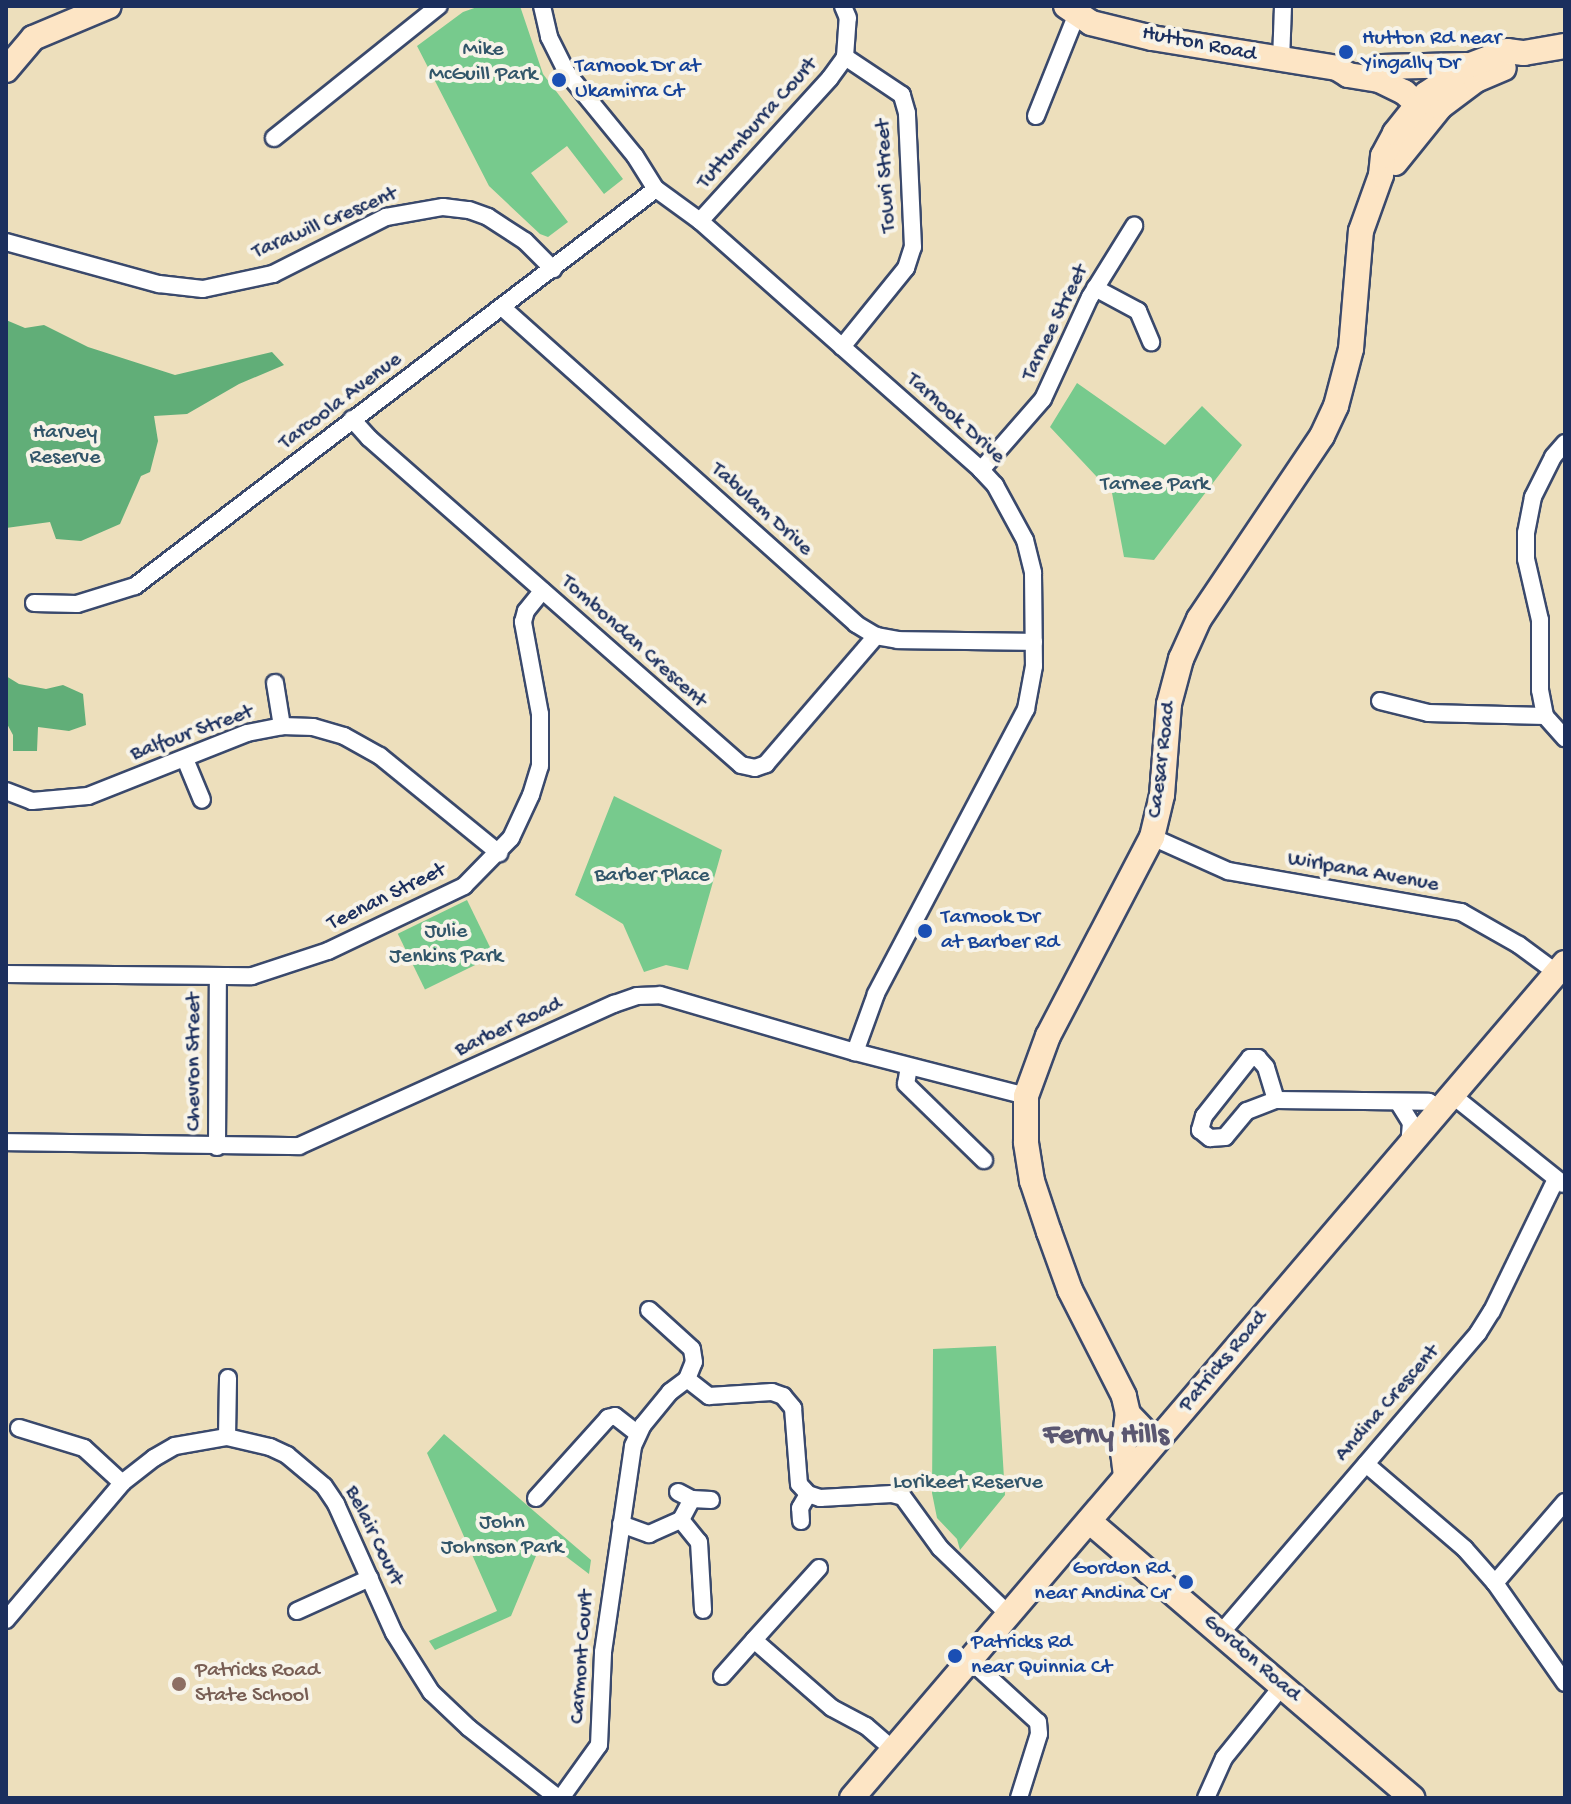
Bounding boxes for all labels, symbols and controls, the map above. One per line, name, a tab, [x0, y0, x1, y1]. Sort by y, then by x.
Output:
street label: Hutton Road	[1140, 21, 1258, 69]
place label: Hutton Rd near Yingally Dr	[1362, 26, 1501, 78]
park label: Mike McGuill Park	[429, 37, 537, 88]
marker: Hutton Rd near Yingally Dr	[1337, 43, 1355, 61]
street label: Tuttumburra Court	[692, 53, 824, 195]
place label: Tarnook Dr at Ukamirra Ct	[575, 54, 700, 106]
marker: Tarnook Dr at Ukamirra Ct	[550, 71, 568, 89]
street label: Towri Street	[871, 119, 903, 233]
street label: Tarawill Crescent	[249, 182, 401, 266]
street label: Tarnee Street	[1017, 261, 1095, 385]
street label: Tarcoola Avenue	[274, 347, 408, 457]
street label: Tarnook Drive	[900, 367, 1010, 471]
park label: Harvey Reserve	[29, 420, 101, 472]
street label: Tabulam Drive	[704, 457, 818, 563]
park label: Tarnee Park	[1101, 473, 1209, 499]
street label: Tombondan Crescent	[555, 570, 711, 714]
street label: Balfour Street	[127, 700, 257, 768]
street label: Caesar Road	[1143, 700, 1183, 820]
street label: Wirlpana Avenue	[1285, 847, 1441, 899]
street label: Teenan Street	[324, 858, 450, 938]
park label: Barber Place	[594, 864, 710, 890]
place label: Tarnook Dr at Barber Rd	[941, 905, 1059, 956]
park label: Julie Jenkins Park	[389, 919, 503, 970]
marker: Tarnook Dr at Barber Rd	[916, 922, 934, 940]
street label: Barber Road	[451, 992, 567, 1064]
street label: Chevron Street	[182, 993, 208, 1131]
street label: Patricks Road	[1174, 1306, 1274, 1418]
street label: Andina Crescent	[1330, 1340, 1446, 1468]
district label: Ferny Hills	[1043, 1419, 1169, 1455]
park label: Lorikeet Reserve	[893, 1471, 1043, 1497]
street label: Belair Court	[337, 1482, 409, 1590]
park label: John Johnson Park	[441, 1510, 563, 1562]
place label: Gordon Rd near Andina Cr	[1034, 1556, 1170, 1608]
marker: Gordon Rd near Andina Cr	[1177, 1573, 1195, 1591]
street label: Carmont Court	[565, 1589, 601, 1725]
street label: Gordon Road	[1197, 1609, 1305, 1709]
place label: Patricks Rd near Quinnia Ct	[971, 1630, 1112, 1682]
marker: Patricks Rd near Quinnia Ct	[946, 1647, 964, 1665]
place label: Patricks Road State School	[195, 1658, 320, 1710]
marker: Patricks Road State School	[170, 1675, 188, 1693]

